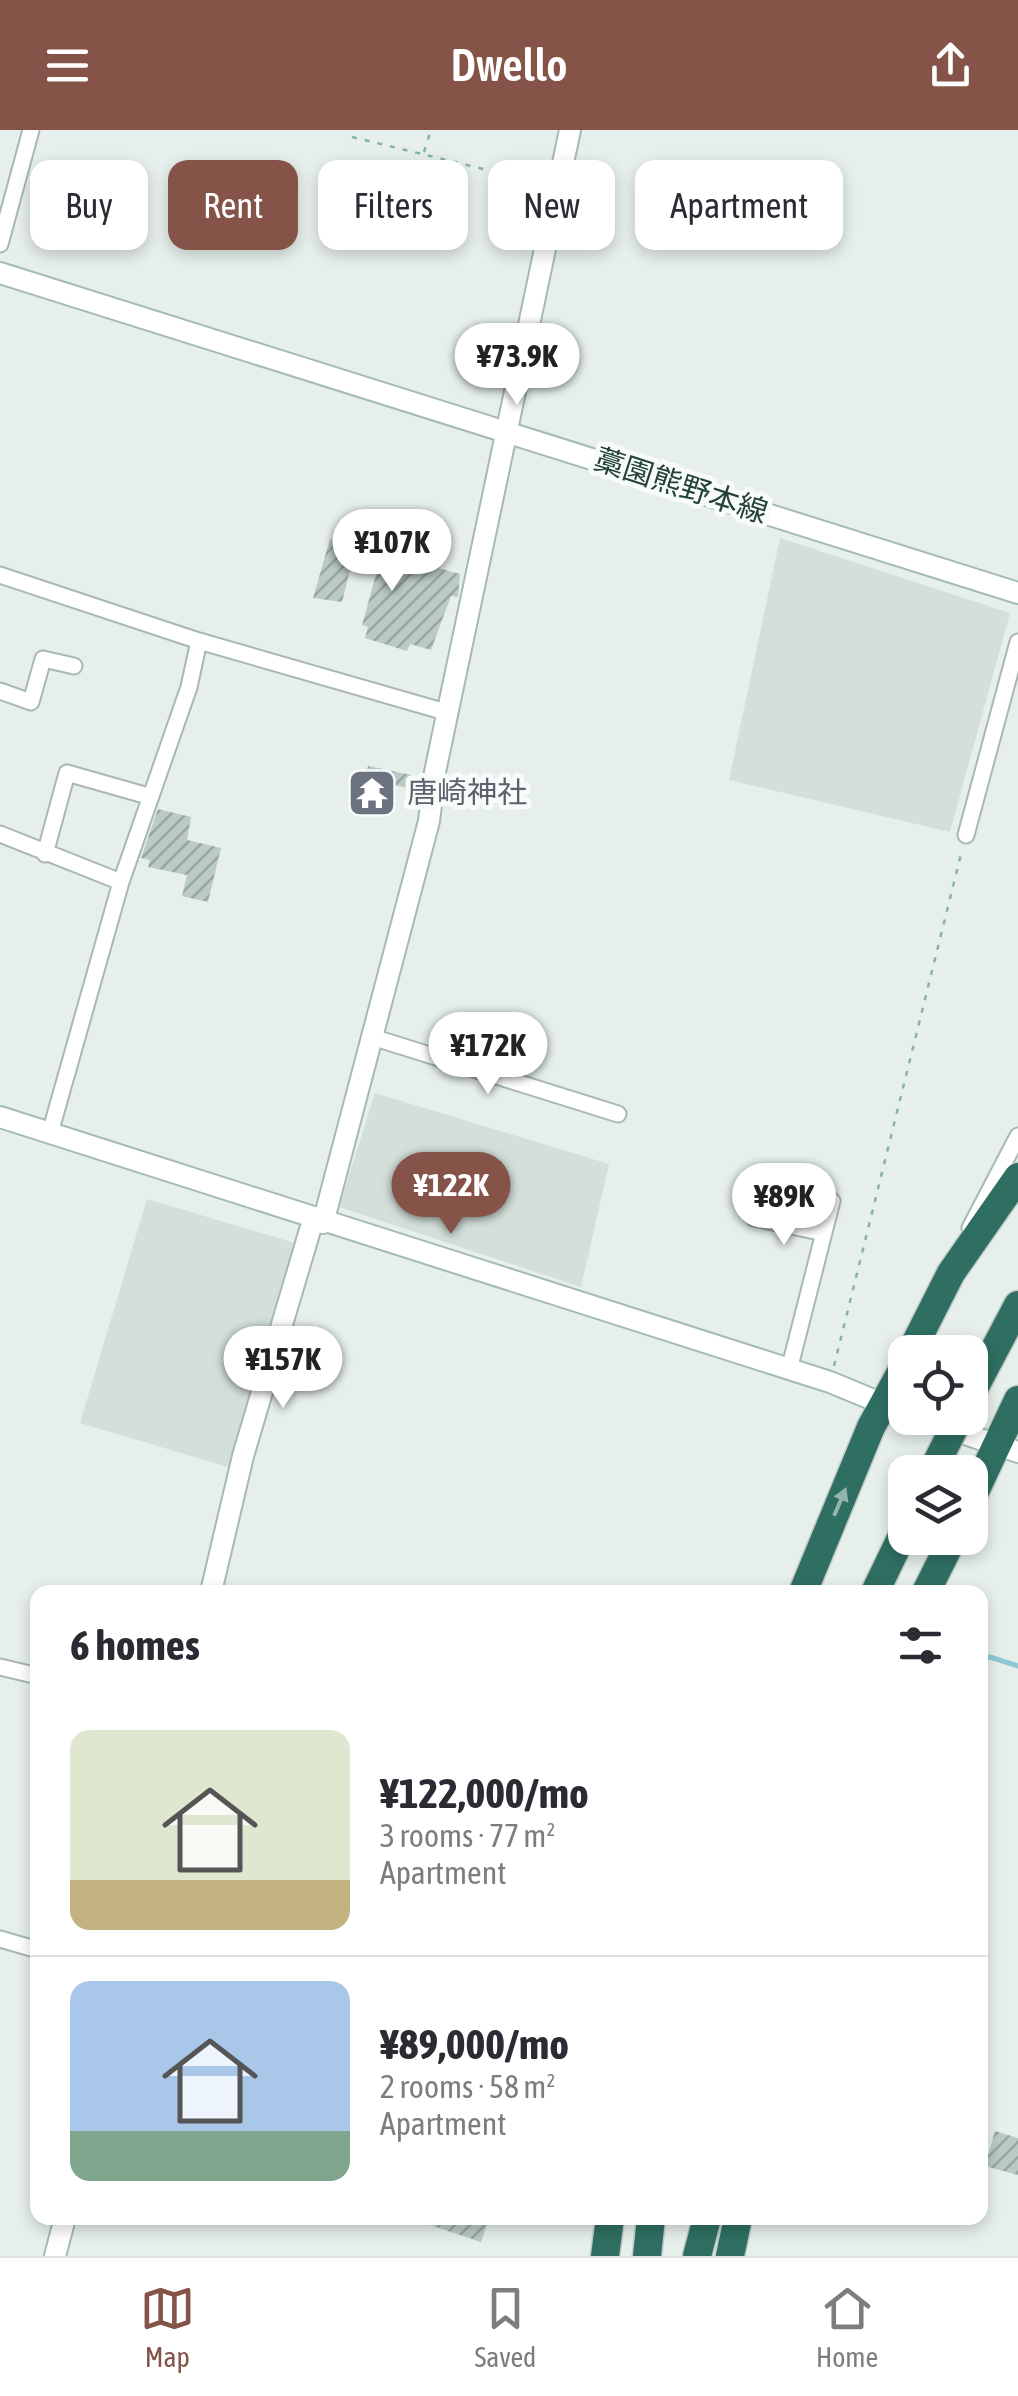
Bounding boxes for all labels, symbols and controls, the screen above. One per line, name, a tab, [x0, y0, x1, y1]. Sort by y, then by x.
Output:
icon: menu	[40, 38, 95, 93]
icon: share	[923, 38, 978, 93]
text: Dwello	[451, 39, 567, 91]
chip: Buy	[30, 160, 148, 250]
chip: Rent	[168, 160, 298, 250]
chip: Filters	[318, 160, 468, 250]
chip: New	[488, 160, 615, 250]
chip: Apartment	[635, 160, 843, 250]
pin: ¥73.9K	[436, 323, 598, 408]
text: ¥73.9K	[477, 337, 557, 374]
street label: 藁園熊野本線	[590, 441, 772, 529]
pin: ¥107K	[322, 509, 462, 594]
text: ¥107K	[354, 523, 430, 560]
temple icon: 唐崎神社	[346, 767, 398, 819]
place label: 唐崎神社	[407, 775, 527, 809]
pin: ¥172K	[418, 1012, 558, 1097]
text: ¥172K	[450, 1026, 526, 1063]
pin: ¥122K	[381, 1152, 521, 1237]
pin: ¥89K	[725, 1163, 843, 1248]
text: ¥122K	[413, 1166, 489, 1203]
text: ¥89K	[754, 1177, 814, 1214]
pin: ¥157K	[213, 1326, 353, 1411]
map controls	[888, 1335, 988, 1555]
button: locate	[888, 1335, 988, 1435]
text: ¥157K	[245, 1340, 321, 1377]
button: layers	[888, 1455, 988, 1555]
one-way arrow	[832, 1487, 848, 1517]
icon: filters	[893, 1618, 948, 1673]
text: 6 homes	[70, 1621, 200, 1669]
text: ¥122,000/mo	[380, 1769, 589, 1817]
icon: home	[150, 1770, 270, 1890]
text: 3 rooms · 77 m²	[380, 1817, 555, 1854]
text: Apartment	[380, 1854, 506, 1891]
text: ¥89,000/mo	[380, 2020, 569, 2068]
icon: home	[150, 2021, 270, 2141]
text: 2 rooms · 58 m²	[380, 2068, 555, 2105]
text: Apartment	[380, 2105, 506, 2142]
tab: Map	[140, 2281, 195, 2373]
tab: Saved	[474, 2281, 536, 2373]
tab: Home	[816, 2281, 878, 2373]

